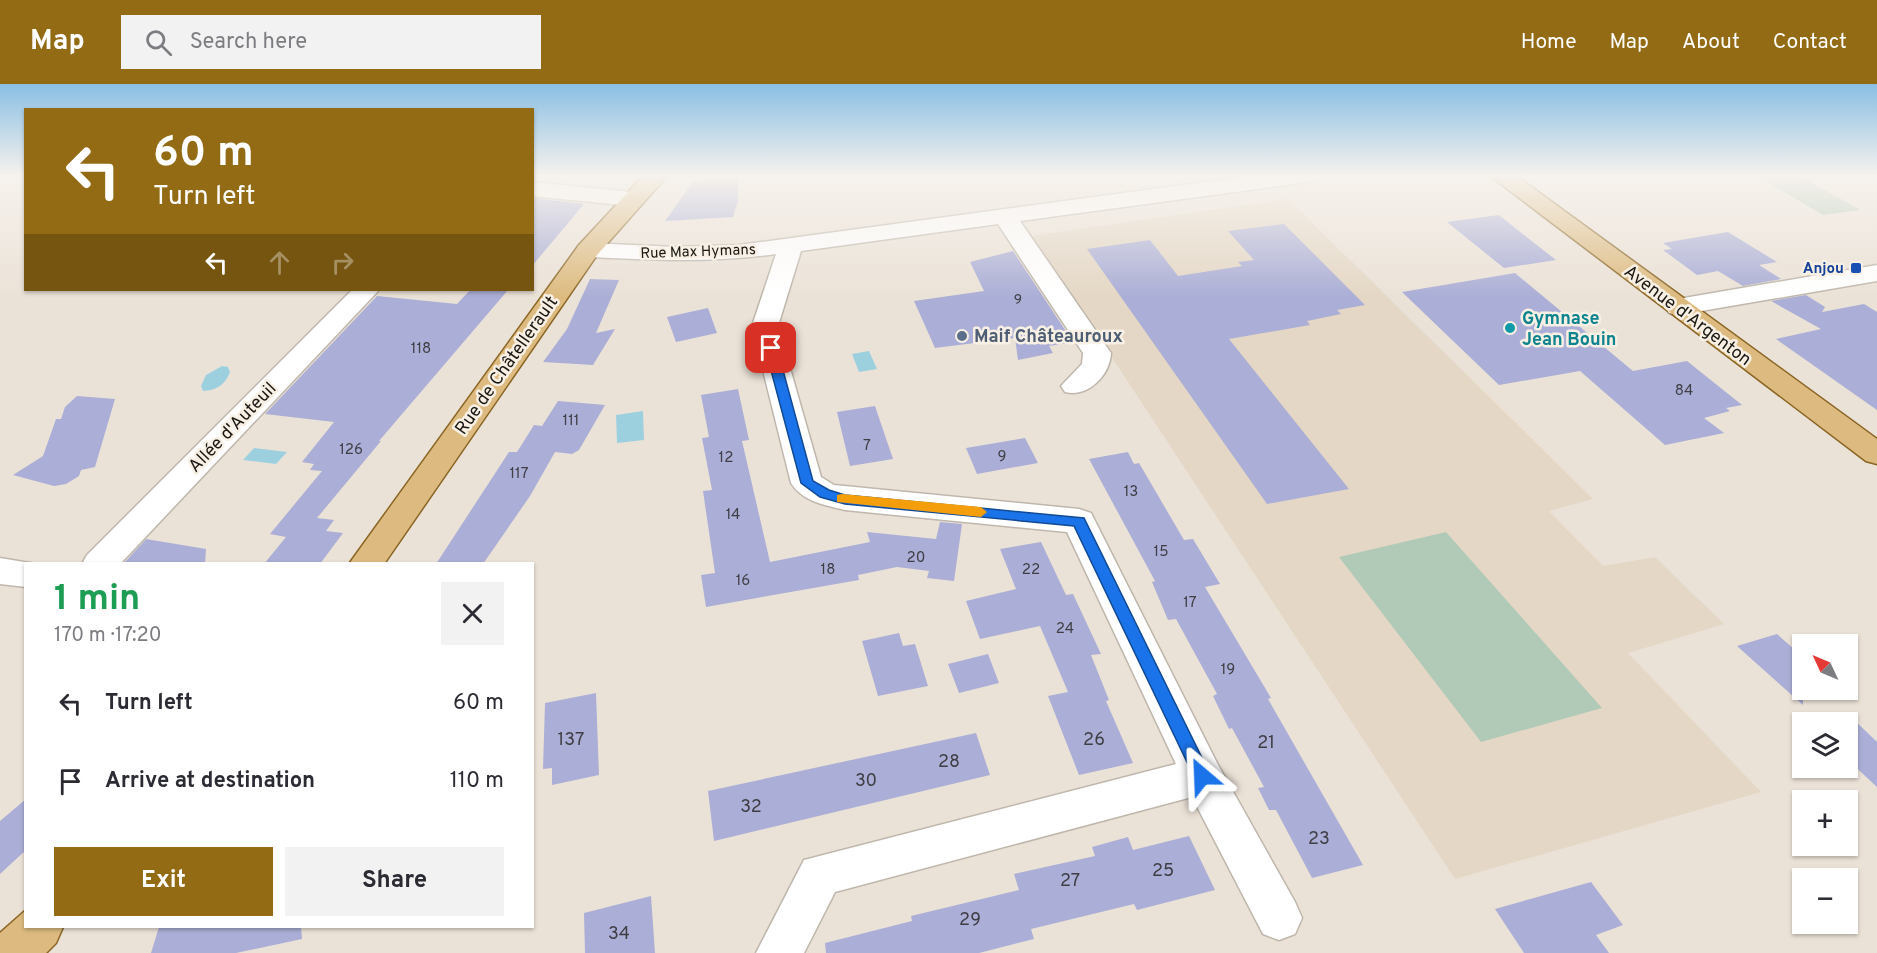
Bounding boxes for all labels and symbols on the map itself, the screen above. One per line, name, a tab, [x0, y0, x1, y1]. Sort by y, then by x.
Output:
street label: Rue Max Hymans	[640, 241, 756, 264]
place label: Anjou	[1803, 260, 1844, 279]
street label: Avenue d'Argenton	[1619, 261, 1755, 372]
marker: Anjou	[1849, 261, 1863, 275]
house number: 9	[1014, 291, 1022, 308]
street label: Rue de Châtellerault	[451, 292, 564, 440]
place label: Gymnase Jean Bouin	[1522, 308, 1616, 352]
marker: Gymnase Jean Bouin	[1503, 321, 1517, 335]
pin	[745, 322, 796, 373]
place label: Maif Châteauroux	[974, 326, 1123, 349]
marker: Maif Châteauroux	[955, 329, 969, 343]
house number: 118	[411, 340, 431, 359]
street label: Allée d'Auteuil	[184, 378, 282, 478]
house number: 84	[1675, 382, 1693, 401]
house number: 111	[563, 412, 579, 431]
house number: 7	[863, 437, 871, 456]
house number: 126	[339, 441, 363, 460]
house number: 9	[998, 448, 1006, 467]
house number: 12	[719, 449, 733, 468]
house number: 117	[510, 465, 529, 484]
house number: 13	[1124, 483, 1138, 502]
house number: 14	[726, 506, 740, 525]
house number: 15	[1154, 543, 1168, 562]
house number: 20	[907, 549, 925, 568]
house number: 18	[821, 561, 835, 580]
house number: 22	[1022, 561, 1040, 580]
house number: 16	[736, 572, 750, 591]
house number: 17	[1183, 594, 1197, 613]
house number: 24	[1056, 620, 1074, 639]
north arrow	[1792, 634, 1858, 700]
house number: 19	[1221, 661, 1235, 680]
house number: 137	[558, 729, 584, 752]
house number: 26	[1083, 729, 1105, 752]
house number: 21	[1257, 732, 1275, 755]
position arrow	[1170, 744, 1234, 808]
house number: 28	[938, 751, 960, 774]
house number: 30	[855, 770, 877, 793]
house number: 32	[740, 796, 762, 819]
house number: 23	[1308, 828, 1330, 851]
house number: 25	[1152, 860, 1174, 883]
house number: 27	[1060, 870, 1080, 893]
house number: 29	[959, 909, 981, 932]
house number: 34	[608, 923, 630, 946]

